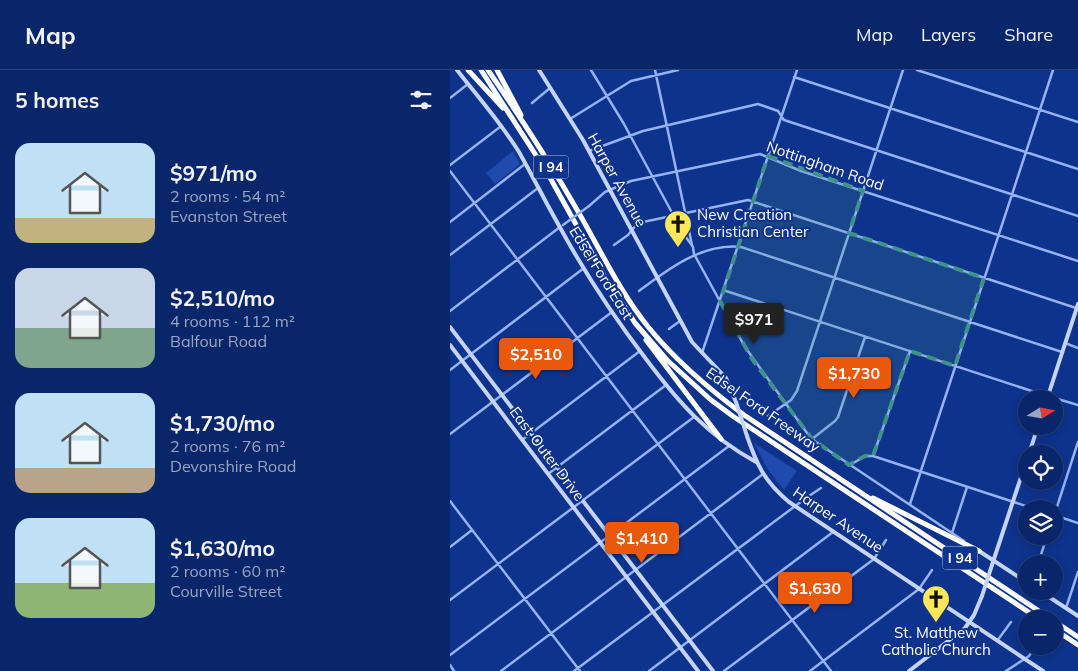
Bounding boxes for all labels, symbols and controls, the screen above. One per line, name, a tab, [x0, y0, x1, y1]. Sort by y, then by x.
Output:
text: Map	[25, 20, 76, 50]
text: Map	[856, 23, 893, 46]
text: Layers	[921, 23, 976, 46]
text: Share	[1004, 23, 1053, 46]
icon: filters	[407, 86, 435, 114]
text: 5 homes	[15, 87, 99, 113]
street label: Harper Avenue	[584, 129, 651, 230]
street label: Nottingham Road	[764, 137, 886, 195]
road number: I 94	[534, 155, 568, 178]
text: $971/mo	[170, 160, 257, 186]
icon: home	[55, 163, 115, 223]
text: 2 rooms · 54 m²	[170, 186, 285, 206]
place label: New Creation Christian Center	[697, 205, 809, 241]
text: Evanston Street	[170, 206, 287, 226]
church icon: New Creation Christian Center	[663, 209, 693, 248]
street label: Edsel Ford East	[565, 223, 638, 323]
text: $2,510/mo	[170, 285, 275, 311]
icon: home	[55, 288, 115, 348]
pin: $971	[724, 302, 784, 345]
text: $971	[735, 309, 773, 329]
text: 4 rooms · 112 m²	[170, 311, 295, 331]
text: Balfour Road	[170, 331, 267, 351]
pin: $2,510	[495, 338, 577, 380]
text: $2,510	[510, 344, 562, 364]
pin: $1,730	[813, 356, 895, 399]
street label: Edsel Ford Freeway	[702, 363, 824, 456]
text: $1,730	[828, 363, 880, 383]
north arrow	[1018, 390, 1062, 435]
map controls	[1018, 390, 1063, 655]
street label: East Outer Drive	[506, 403, 589, 505]
text: $1,730/mo	[170, 410, 275, 436]
icon: home	[55, 413, 115, 473]
text: 2 rooms · 76 m²	[170, 436, 285, 456]
button: locate	[1018, 445, 1063, 490]
text: Devonshire Road	[170, 456, 296, 476]
street label: Harper Avenue	[790, 482, 887, 557]
button: layers	[1018, 500, 1063, 545]
pin: $1,410	[601, 522, 683, 564]
text: $1,410	[616, 528, 668, 548]
text: $1,630/mo	[170, 535, 275, 561]
icon: home	[55, 538, 115, 598]
road number: I 94	[942, 546, 978, 569]
button: +	[1018, 555, 1063, 600]
text: 2 rooms · 60 m²	[170, 561, 285, 581]
pin: $1,630	[774, 572, 856, 614]
text: $1,630	[789, 578, 841, 598]
text: Courville Street	[170, 581, 282, 601]
church icon: St. Matthew Catholic Church	[921, 584, 951, 623]
button: −	[1018, 610, 1063, 655]
place label: St. Matthew Catholic Church	[881, 623, 991, 659]

